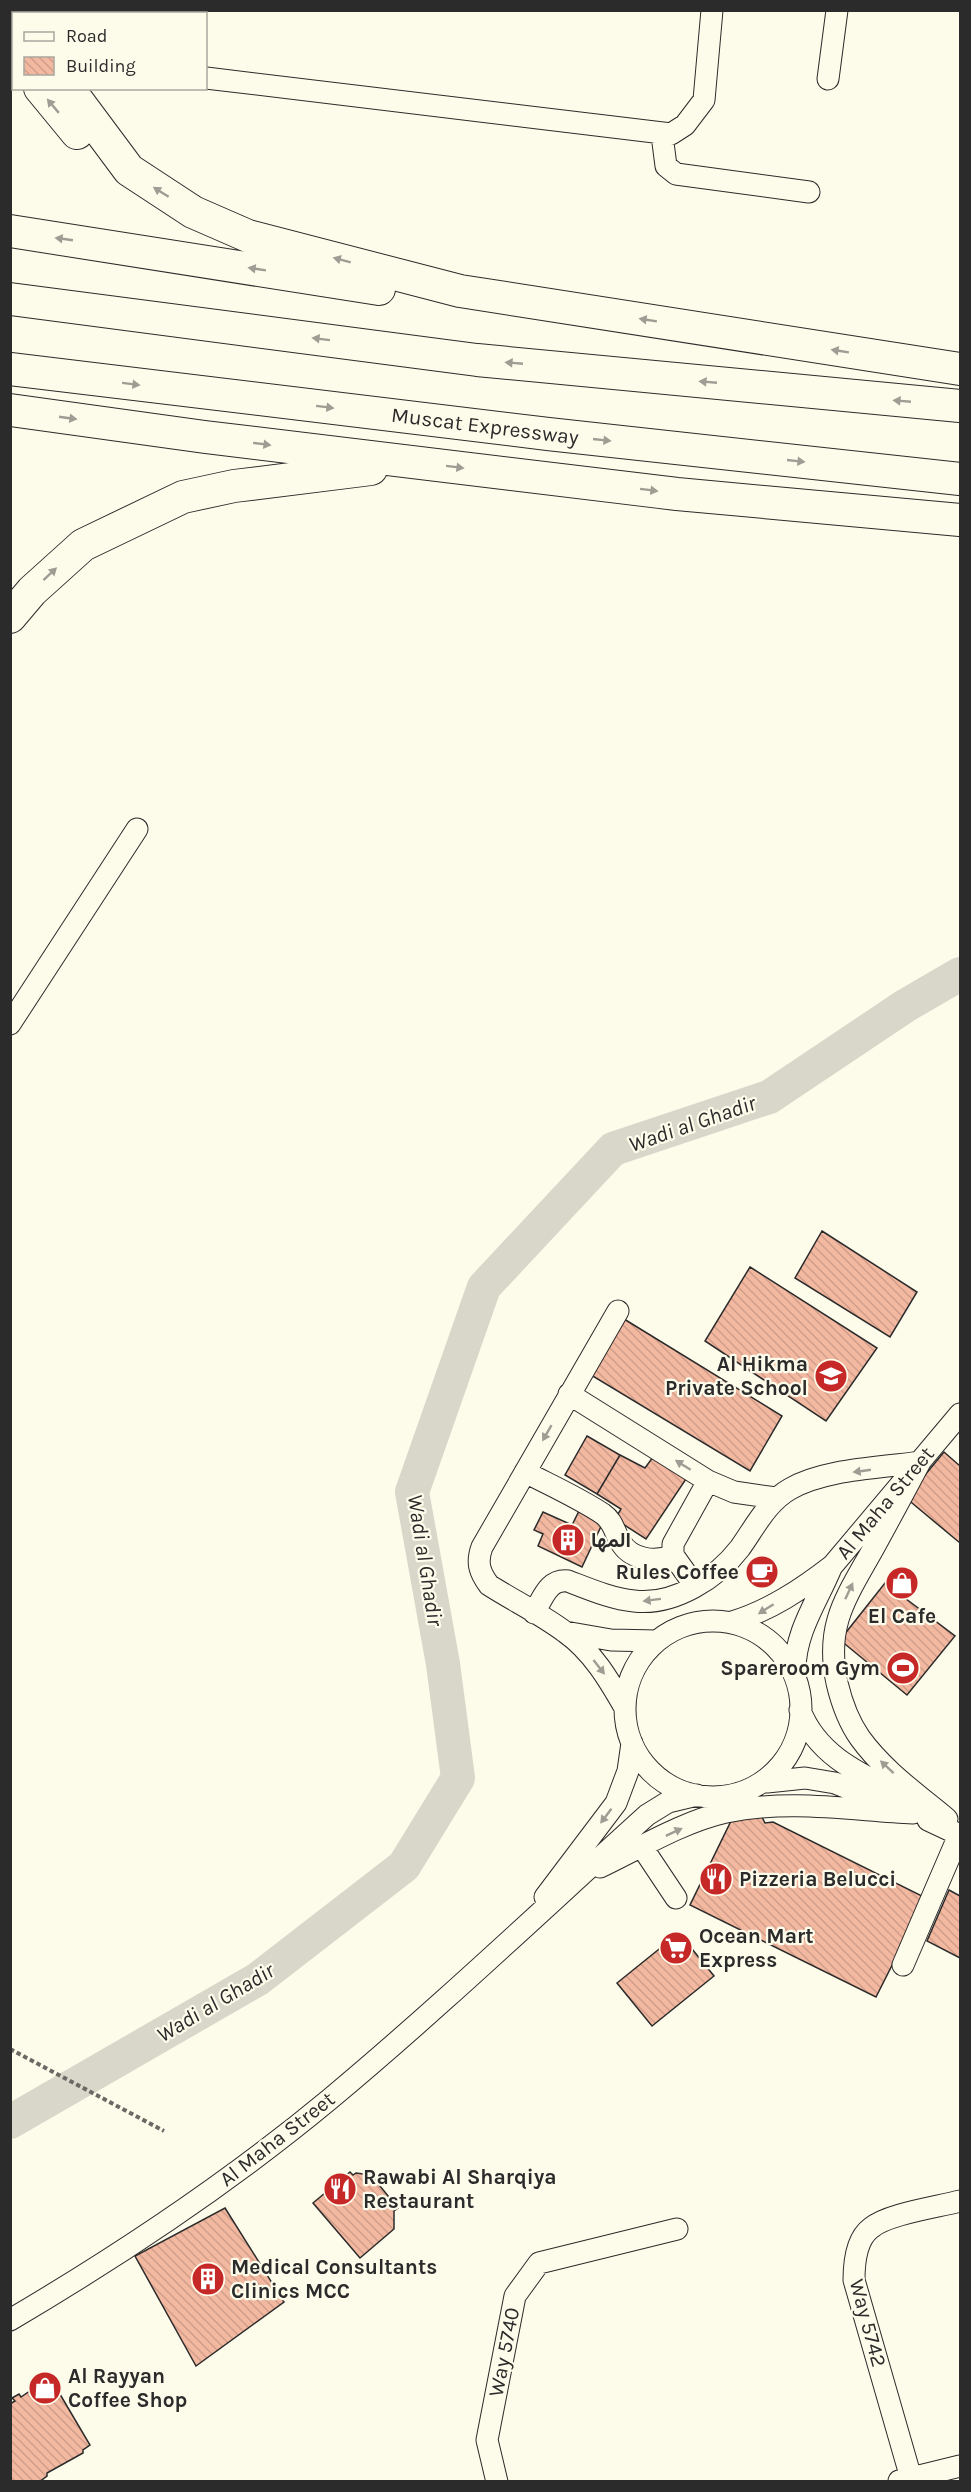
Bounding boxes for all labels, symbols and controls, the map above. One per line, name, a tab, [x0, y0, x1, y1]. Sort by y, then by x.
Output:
legend	[12, 12, 207, 90]
text: Road	[66, 25, 107, 47]
text: Building	[66, 55, 136, 77]
one-way arrow	[47, 98, 60, 114]
one-way arrow	[153, 187, 169, 198]
one-way arrow	[54, 234, 73, 243]
one-way arrow	[333, 255, 351, 265]
one-way arrow	[247, 264, 266, 273]
one-way arrow	[638, 316, 657, 325]
one-way arrow	[311, 335, 330, 344]
one-way arrow	[831, 346, 850, 355]
one-way arrow	[504, 358, 523, 368]
one-way arrow	[699, 377, 718, 387]
one-way arrow	[122, 379, 141, 389]
one-way arrow	[893, 396, 912, 406]
one-way arrow	[315, 402, 334, 412]
street label: Muscat Expressway	[390, 403, 580, 449]
one-way arrow	[59, 413, 78, 423]
one-way arrow	[592, 435, 611, 445]
one-way arrow	[252, 439, 271, 448]
one-way arrow	[786, 456, 805, 466]
one-way arrow	[446, 462, 465, 472]
one-way arrow	[640, 486, 659, 495]
one-way arrow	[42, 568, 57, 581]
water label: Wadi al Ghadir	[625, 1090, 761, 1158]
place label: Al Hikma Private School	[665, 1352, 808, 1400]
school or university icon: Al Hikma Private School	[813, 1358, 849, 1394]
one-way arrow	[542, 1425, 552, 1442]
street label: Al Maha Street	[831, 1442, 939, 1564]
one-way arrow	[675, 1460, 691, 1471]
one-way arrow	[852, 1466, 871, 1475]
water label: Wadi al Ghadir	[402, 1492, 448, 1629]
building icon: المها	[550, 1522, 586, 1558]
place label: المها	[591, 1528, 631, 1553]
cafe icon: Rules Coffee	[744, 1554, 780, 1590]
place label: Rules Coffee	[616, 1560, 739, 1584]
shop icon: El Cafe	[884, 1565, 920, 1601]
one-way arrow	[844, 1583, 853, 1600]
one-way arrow	[642, 1596, 661, 1605]
one-way arrow	[758, 1603, 775, 1614]
place label: El Cafe	[868, 1604, 936, 1628]
sports icon: Spareroom Gym	[885, 1650, 921, 1686]
place label: Spareroom Gym	[720, 1656, 880, 1680]
one-way arrow	[593, 1659, 606, 1675]
one-way arrow	[880, 1761, 895, 1774]
one-way arrow	[600, 1808, 612, 1824]
one-way arrow	[665, 1827, 682, 1836]
restaurant icon: Pizzeria Belucci	[698, 1861, 734, 1897]
place label: Pizzeria Belucci	[739, 1867, 896, 1891]
place label: Ocean Mart Express	[699, 1924, 813, 1972]
supermarket icon: Ocean Mart Express	[658, 1930, 694, 1966]
water label: Wadi al Ghadir	[152, 1957, 280, 2048]
street label: Al Maha Street	[215, 2087, 339, 2191]
place label: Rawabi Al Sharqiya Restaurant	[363, 2165, 557, 2213]
restaurant icon: Rawabi Al Sharqiya Restaurant	[322, 2171, 358, 2207]
place label: Medical Consultants Clinics MCC	[231, 2255, 437, 2303]
building icon: Medical Consultants Clinics MCC	[190, 2261, 226, 2297]
street label: Way 5742	[845, 2276, 891, 2370]
street label: Way 5740	[484, 2305, 524, 2399]
place label: Al Rayyan Coffee Shop	[68, 2364, 187, 2412]
shop icon: Al Rayyan Coffee Shop	[27, 2370, 63, 2406]

